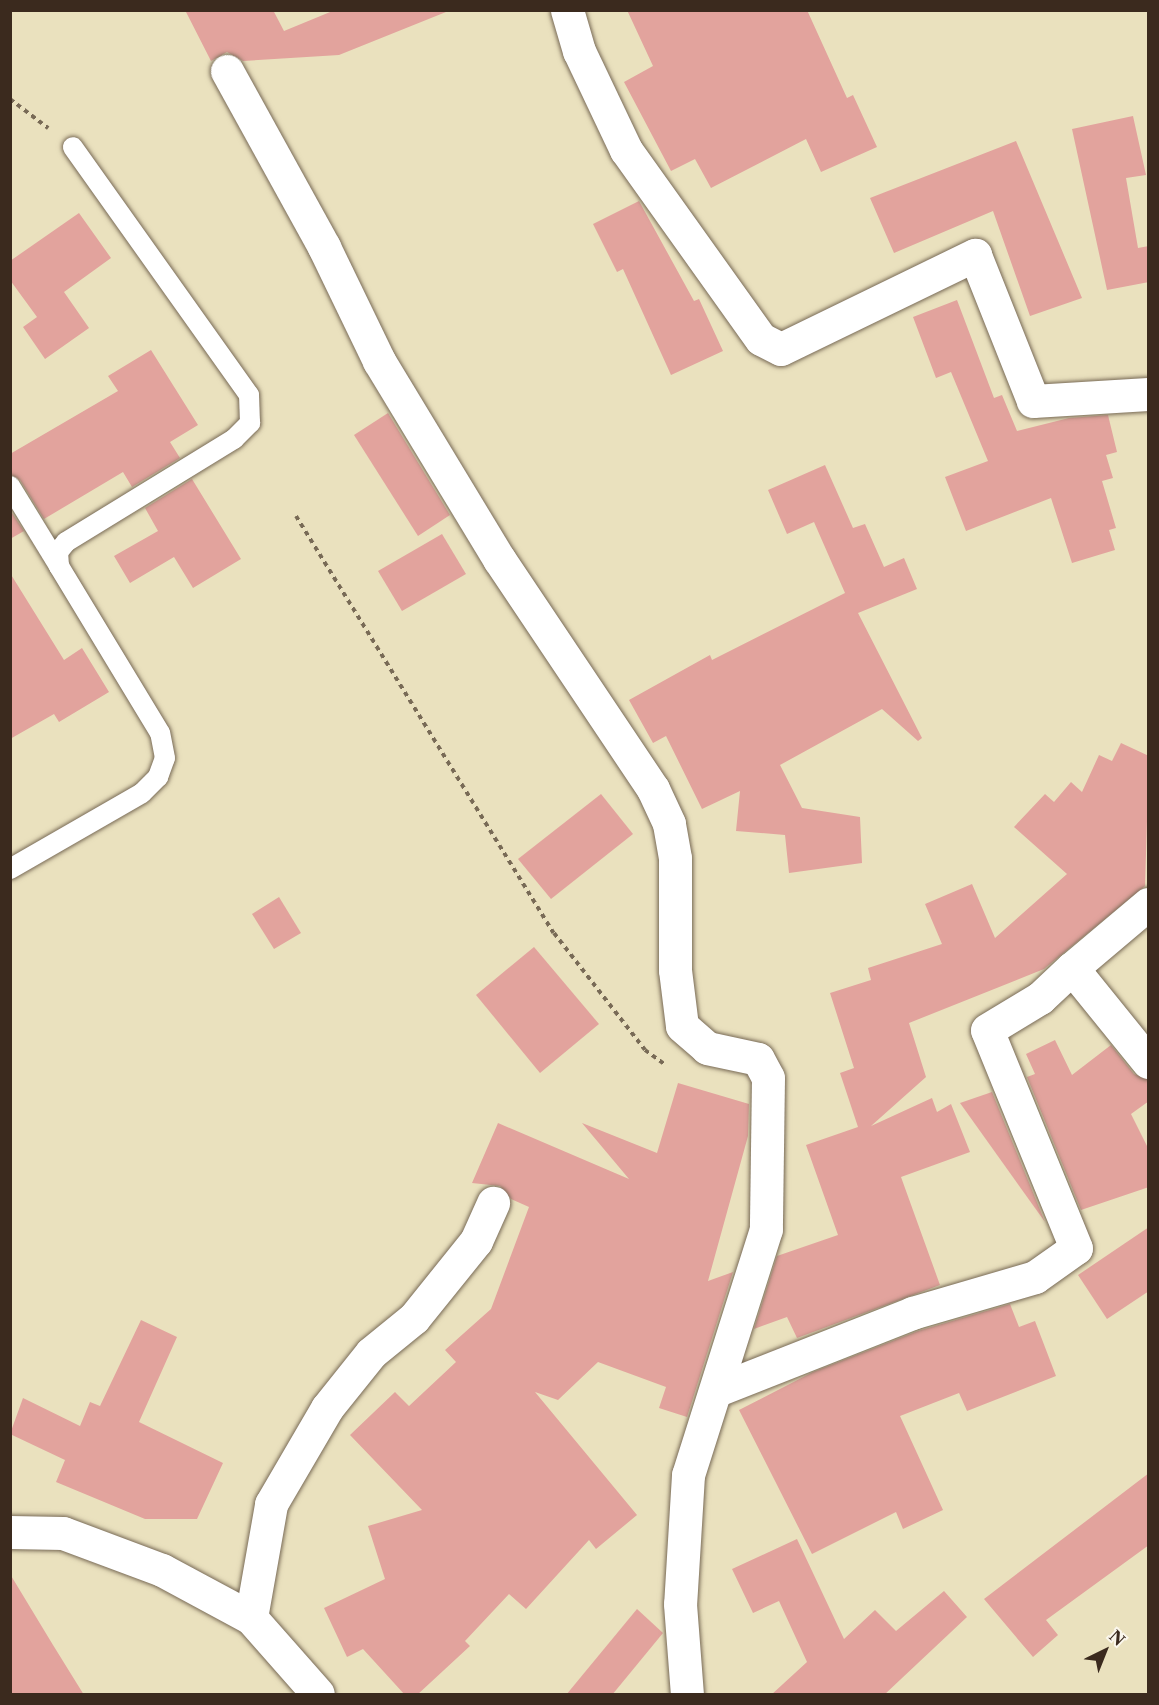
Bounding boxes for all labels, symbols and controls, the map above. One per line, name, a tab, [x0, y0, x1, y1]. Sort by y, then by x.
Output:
north arrow	[1075, 1621, 1135, 1681]
text: N	[1105, 1626, 1129, 1650]

